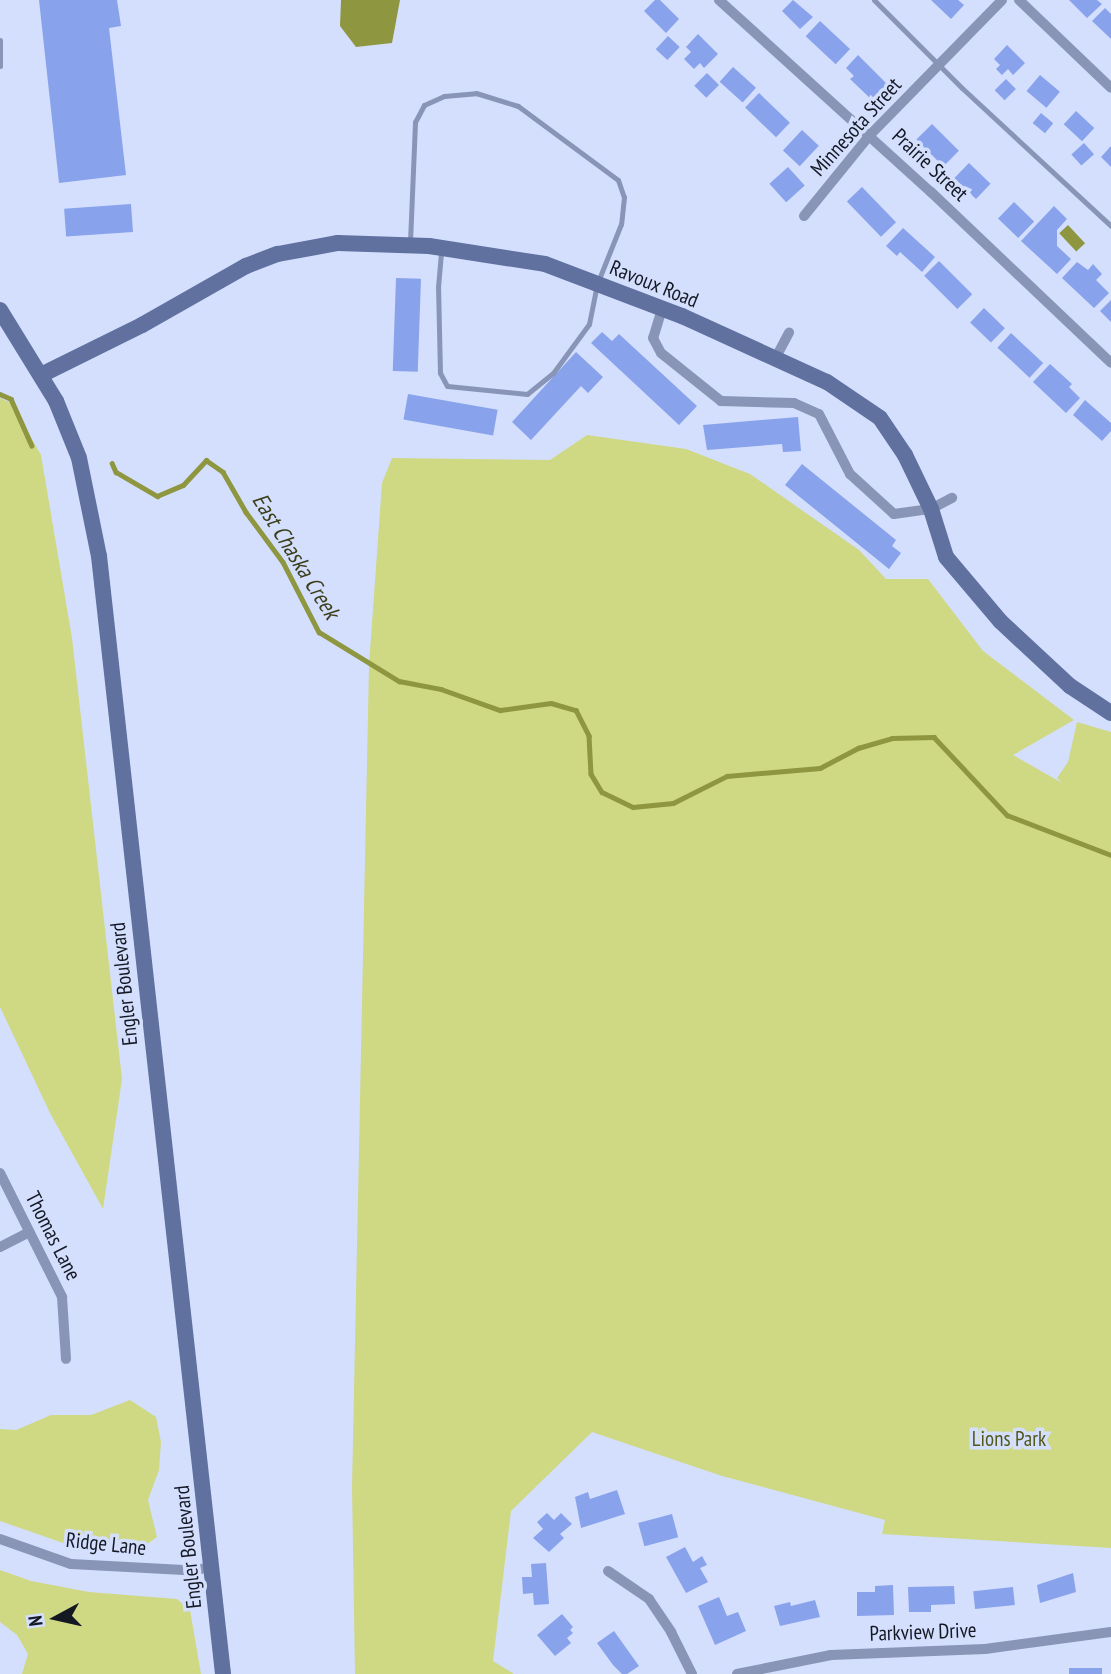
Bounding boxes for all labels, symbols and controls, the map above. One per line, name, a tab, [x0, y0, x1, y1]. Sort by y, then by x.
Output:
street label: Minnesota Street	[805, 73, 907, 181]
street label: Prairie Street	[887, 124, 973, 206]
street label: Ravoux Road	[606, 255, 702, 313]
water label: East Chaska Creek	[246, 488, 346, 624]
street label: Engler Boulevard	[105, 921, 143, 1047]
street label: Thomas Lane	[20, 1187, 86, 1285]
park label: Lions Park	[972, 1426, 1046, 1452]
street label: Engler Boulevard	[169, 1484, 207, 1610]
street label: Ridge Lane	[65, 1527, 147, 1561]
north arrow	[21, 1583, 91, 1653]
text: N	[23, 1614, 48, 1628]
street label: Parkview Drive	[869, 1618, 977, 1646]

